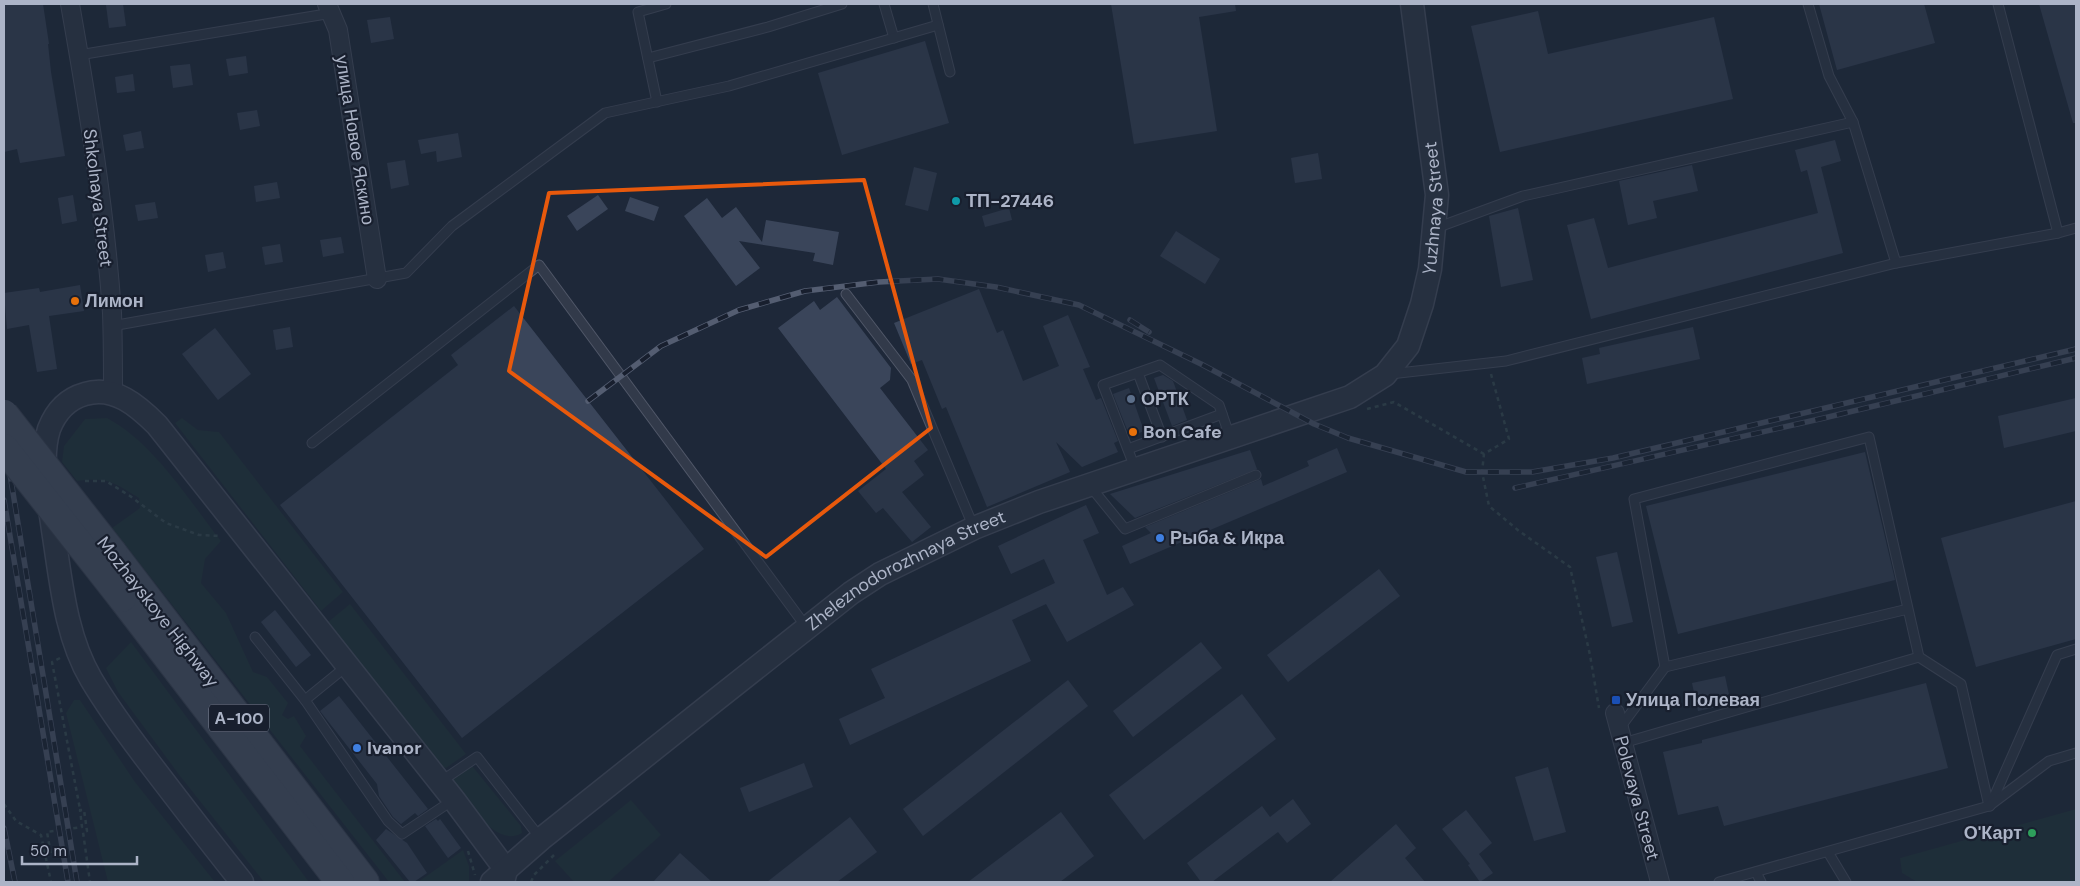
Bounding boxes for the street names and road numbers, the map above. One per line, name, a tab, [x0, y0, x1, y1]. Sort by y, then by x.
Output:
street label: улица Новое Яскино	[330, 54, 380, 226]
street label: Shkolnaya Street	[78, 128, 118, 268]
street label: Yuzhnaya Street	[1417, 140, 1449, 278]
street label: Zheleznodorozhnaya Street	[801, 505, 1009, 636]
street label: Mozhayskoye Highway	[92, 532, 224, 692]
road number: А-100	[209, 704, 269, 731]
street label: Polevaya Street	[1609, 733, 1665, 863]

